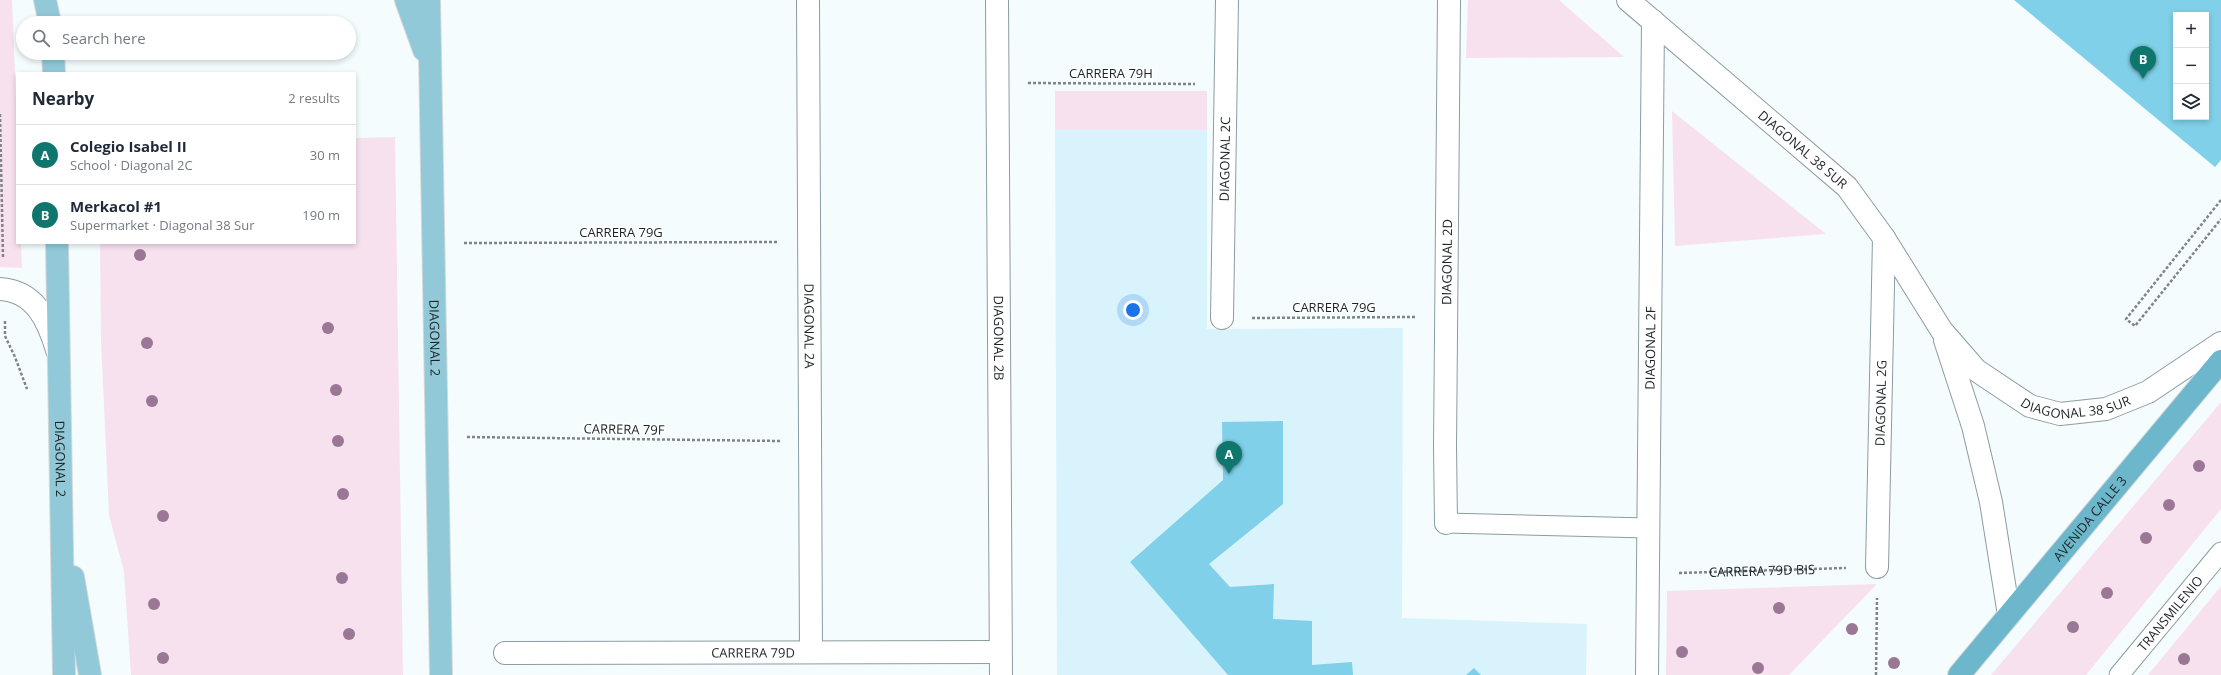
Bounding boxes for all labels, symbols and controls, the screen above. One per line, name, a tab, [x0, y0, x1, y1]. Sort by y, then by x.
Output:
map controls	[2173, 12, 2209, 120]
button: +	[2173, 12, 2209, 48]
search box	[16, 16, 356, 60]
icon: search	[30, 27, 52, 49]
text: Search here	[62, 28, 146, 48]
pin: B	[2130, 46, 2156, 79]
button: −	[2173, 48, 2209, 84]
street label: CARRERA 79H	[1069, 64, 1153, 82]
button: layers	[2173, 84, 2209, 120]
text: Nearby	[32, 87, 94, 110]
text: 2 results	[288, 89, 340, 107]
street label: DIAGONAL 38 SUR	[1754, 106, 1851, 193]
street label: DIAGONAL 2C	[1215, 117, 1234, 202]
text: Colegio Isabel II	[70, 136, 187, 156]
text: A	[41, 146, 49, 164]
text: 30 m	[310, 146, 340, 164]
text: School · Diagonal 2C	[70, 156, 193, 174]
text: Merkacol #1	[70, 196, 162, 216]
text: B	[41, 206, 49, 224]
text: 190 m	[302, 206, 340, 224]
text: Supermarket · Diagonal 38 Sur	[70, 216, 255, 234]
street label: DIAGONAL 2D	[1437, 219, 1456, 305]
street label: CARRERA 79G	[579, 223, 663, 241]
street label: DIAGONAL 2A	[800, 284, 819, 369]
street label: DIAGONAL 2B	[990, 295, 1008, 381]
street label: CARRERA 79G	[1292, 298, 1376, 316]
street label: DIAGONAL 2	[425, 300, 445, 376]
your location	[1123, 300, 1143, 320]
street label: DIAGONAL 2F	[1641, 306, 1659, 390]
street label: DIAGONAL 2G	[1871, 360, 1890, 446]
street label: DIAGONAL 38 SUR	[2020, 389, 2132, 405]
text: DIAGONAL 38 SUR	[2017, 391, 2133, 423]
street label: CARRERA 79F	[583, 419, 665, 439]
street label: DIAGONAL 2	[51, 421, 70, 497]
pin: A	[1216, 441, 1242, 474]
street label: AVENIDA CALLE 3	[2049, 472, 2131, 565]
street label: CARRERA 79D BIS	[1709, 560, 1815, 581]
street label: TRANSMILENIO	[2133, 572, 2207, 655]
street label: CARRERA 79D	[711, 643, 795, 662]

